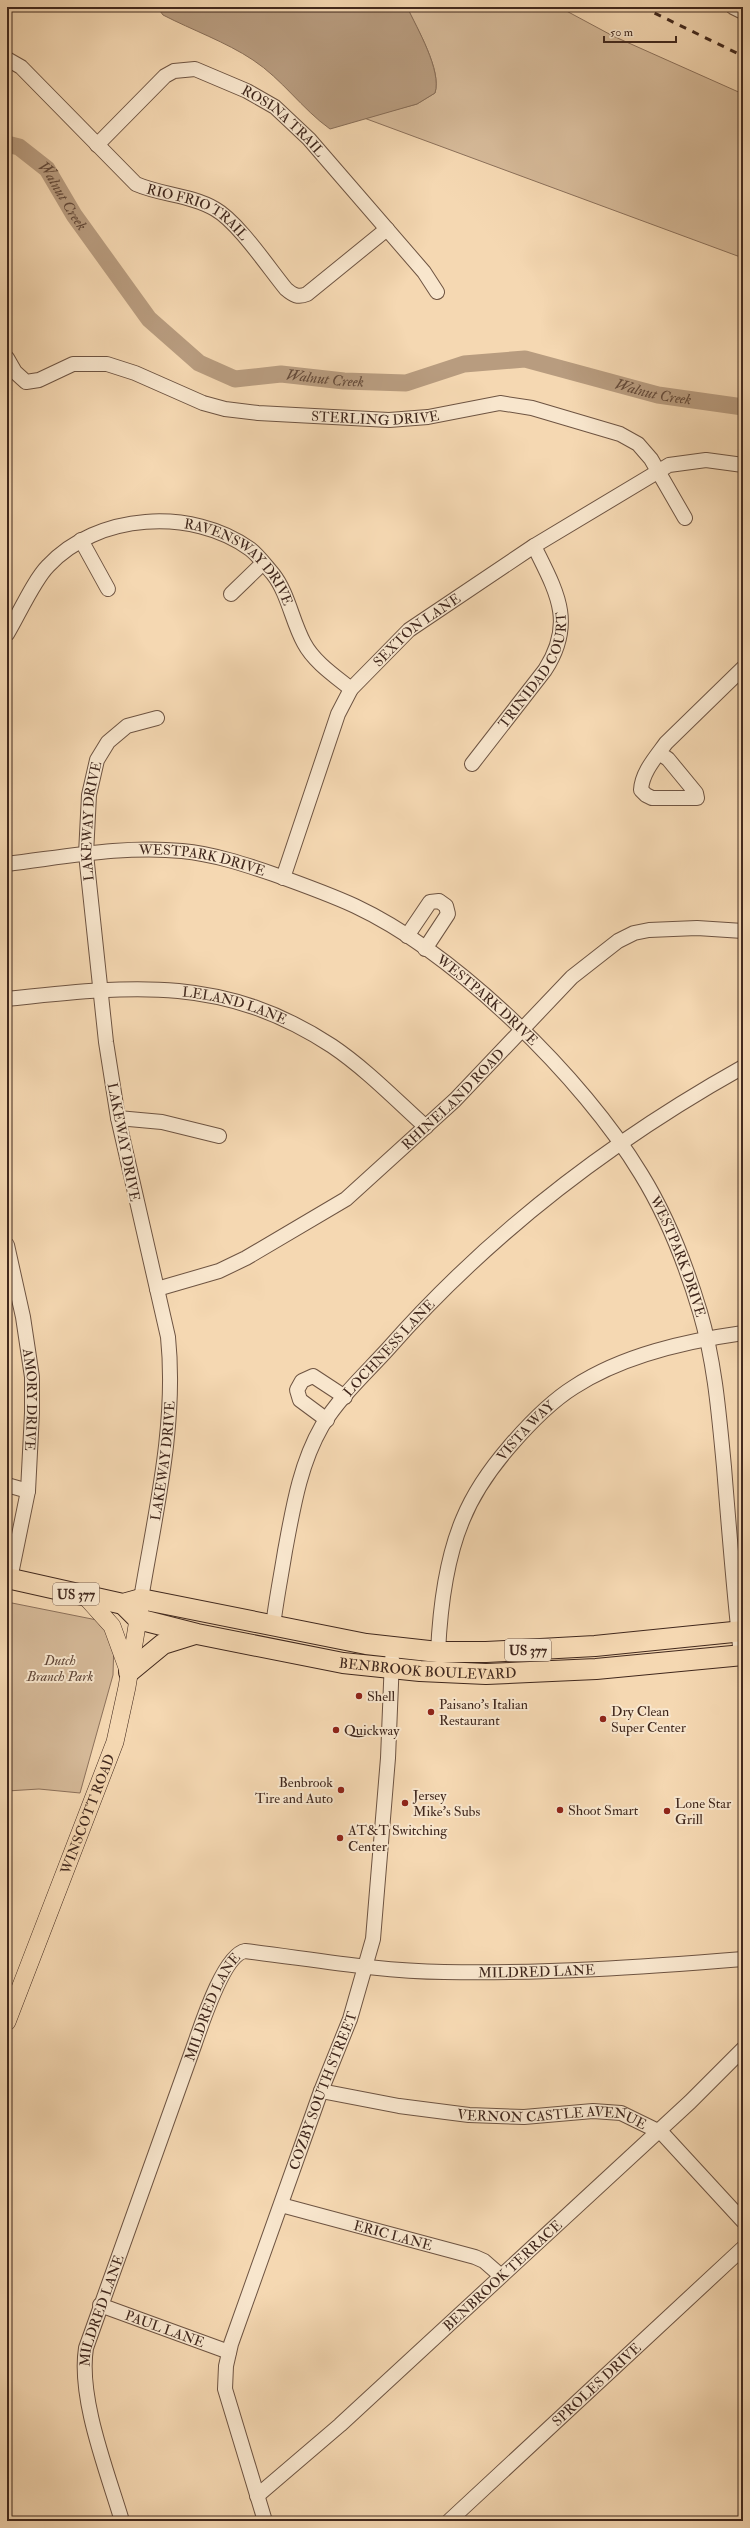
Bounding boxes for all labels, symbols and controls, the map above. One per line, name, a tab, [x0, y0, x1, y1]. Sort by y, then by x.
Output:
scale bar	[604, 18, 676, 44]
text: 50 m	[610, 25, 634, 40]
street label: ROSINA TRAIL	[238, 82, 328, 160]
water label: Walnut Creek	[35, 157, 91, 234]
street label: RIO FRIO TRAIL	[145, 181, 252, 244]
water label: Walnut Creek	[285, 366, 364, 392]
water label: Walnut Creek	[613, 375, 693, 410]
street label: STERLING DRIVE	[311, 407, 441, 429]
street label: RAVENSWAY DRIVE	[183, 515, 296, 608]
street label: SEXTON LANE	[370, 590, 464, 670]
street label: TRINIDAD COURT	[495, 611, 570, 732]
street label: LAKEWAY DRIVE	[78, 760, 105, 882]
street label: WESTPARK DRIVE	[138, 841, 268, 880]
street label: WESTPARK DRIVE	[432, 951, 541, 1049]
street label: LELAND LANE	[181, 983, 289, 1028]
street label: RHINELAND ROAD	[398, 1045, 508, 1153]
street label: LAKEWAY DRIVE	[104, 1081, 143, 1203]
street label: WESTPARK DRIVE	[646, 1192, 709, 1319]
street label: LOCHNESS LANE	[340, 1296, 438, 1400]
street label: AMORY DRIVE	[19, 1346, 41, 1451]
street label: VISTA WAY	[493, 1397, 558, 1464]
street label: LAKEWAY DRIVE	[147, 1401, 179, 1522]
road number: US 377	[53, 1583, 99, 1605]
road number: US 377	[505, 1639, 551, 1661]
park label: Dutch Branch Park	[26, 1652, 93, 1685]
street label: BENBROOK BOULEVARD	[338, 1655, 517, 1683]
place label: Shell	[367, 1688, 396, 1705]
marker: Shell	[354, 1691, 364, 1701]
place label: Paisano's Italian Restaurant	[439, 1696, 528, 1729]
place label: Dry Clean Super Center	[611, 1703, 687, 1737]
marker: Paisano's Italian Restaurant	[426, 1707, 436, 1717]
marker: Dry Clean Super Center	[598, 1714, 608, 1724]
place label: Quickway	[344, 1722, 400, 1740]
marker: Quickway	[331, 1725, 341, 1735]
street label: WINSCOTT ROAD	[57, 1752, 119, 1877]
place label: Benbrook Tire and Auto	[255, 1774, 333, 1807]
marker: Benbrook Tire and Auto	[336, 1785, 346, 1795]
place label: Jersey Mike's Subs	[412, 1787, 480, 1820]
place label: Lone Star Grill	[675, 1795, 732, 1828]
marker: Jersey Mike's Subs	[400, 1798, 410, 1808]
place label: Shoot Smart	[568, 1802, 639, 1819]
marker: Shoot Smart	[555, 1805, 565, 1815]
marker: Lone Star Grill	[662, 1806, 672, 1816]
place label: AT&T Switching Center	[347, 1822, 448, 1855]
marker: AT&T Switching Center	[335, 1833, 345, 1843]
street label: MILDRED LANE	[181, 1949, 244, 2063]
street label: MILDRED LANE	[478, 1961, 596, 1981]
street label: COZBY SOUTH STREET	[286, 2009, 361, 2172]
street label: VERNON CASTLE AVENUE	[456, 2103, 649, 2133]
street label: ERIC LANE	[352, 2217, 434, 2254]
street label: BENBROOK TERRACE	[440, 2217, 566, 2335]
street label: MILDRED LANE	[76, 2253, 128, 2367]
street label: PAUL LANE	[123, 2307, 207, 2351]
street label: SPROLES DRIVE	[549, 2339, 645, 2430]

